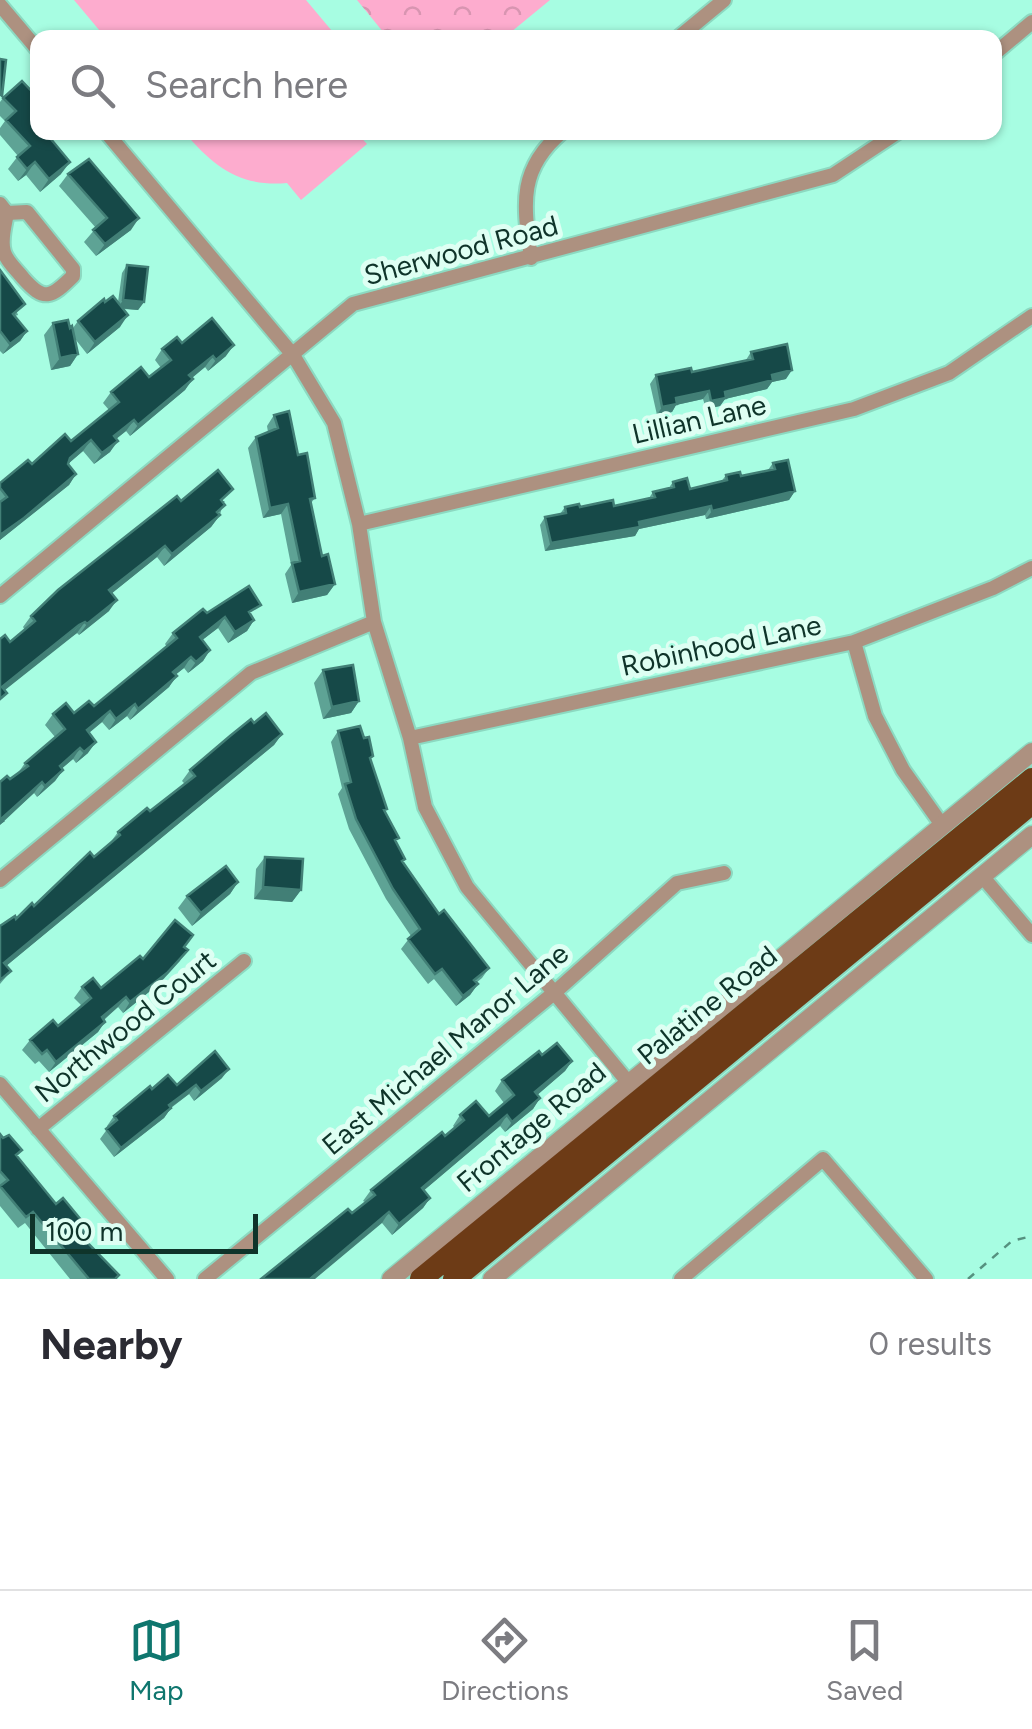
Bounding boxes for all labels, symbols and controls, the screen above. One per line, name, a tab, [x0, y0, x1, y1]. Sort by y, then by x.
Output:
search box	[30, 30, 1002, 140]
icon: search	[65, 58, 120, 113]
text: Search here	[145, 62, 348, 108]
street label: Sherwood Road	[360, 208, 562, 292]
street label: Lillian Lane	[629, 387, 769, 451]
street label: Robinhood Lane	[618, 607, 824, 683]
street label: East Michael Manor Lane	[315, 936, 575, 1162]
street label: Palatine Road	[630, 938, 784, 1072]
street label: Northwood Court	[28, 943, 222, 1109]
street label: Frontage Road	[450, 1055, 612, 1199]
scale bar	[30, 1209, 258, 1254]
text: 100 m	[45, 1214, 123, 1248]
text: Nearby	[40, 1319, 182, 1370]
text: 0 results	[868, 1325, 992, 1363]
tab: Map	[129, 1613, 184, 1707]
tab: Directions	[441, 1613, 569, 1707]
tab: Saved	[826, 1613, 903, 1707]

